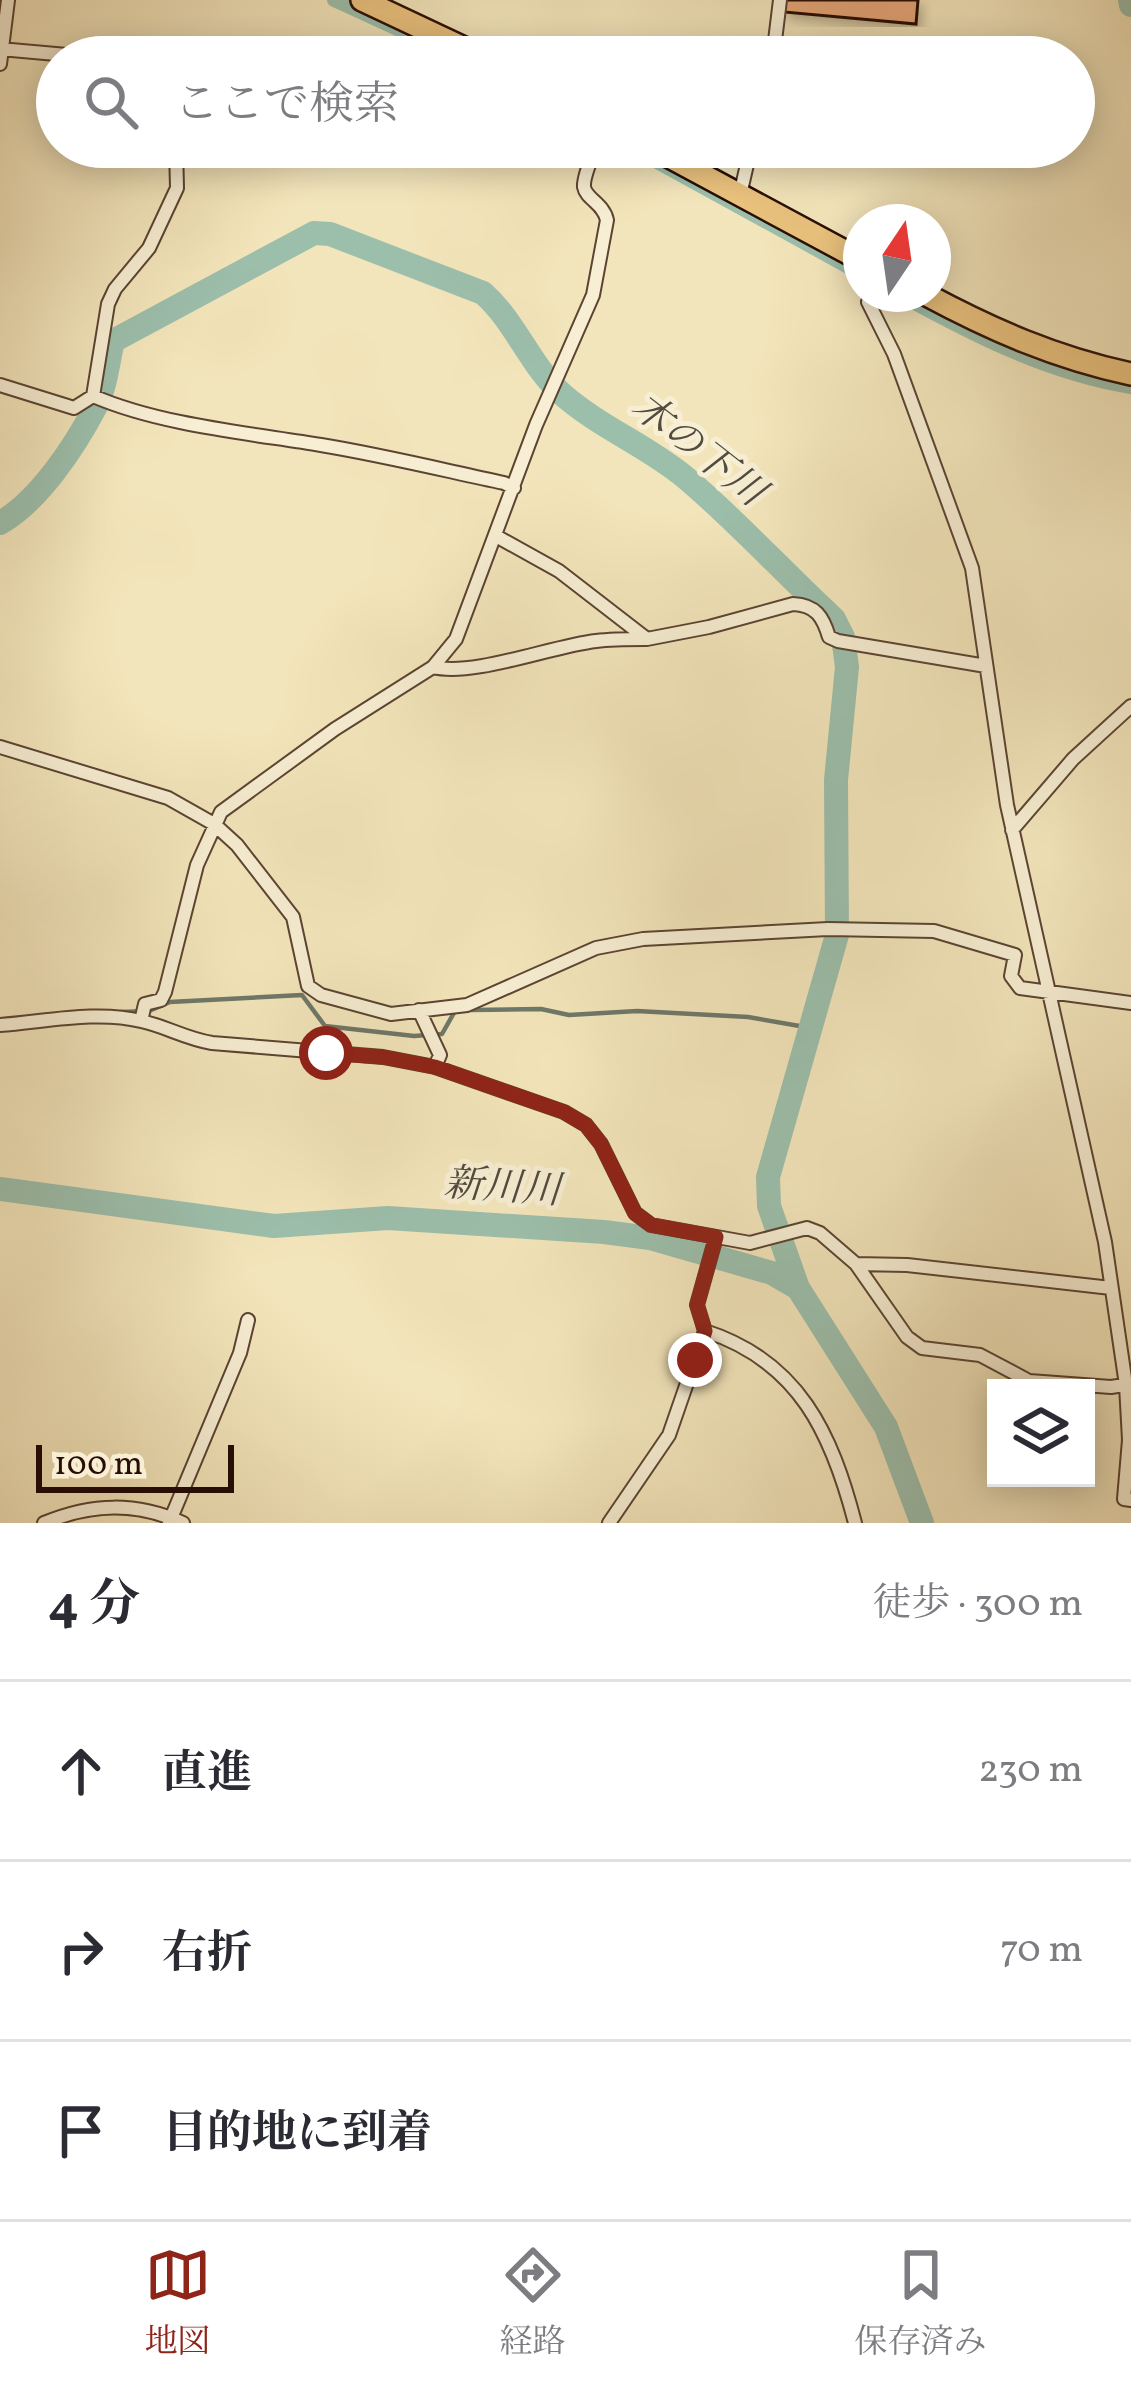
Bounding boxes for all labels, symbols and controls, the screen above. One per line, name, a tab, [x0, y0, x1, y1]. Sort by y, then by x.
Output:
search box	[36, 36, 1095, 168]
icon: search	[78, 69, 144, 135]
text: ここで検索	[174, 75, 399, 138]
north arrow	[843, 204, 951, 312]
water label: 木の下川	[619, 382, 778, 523]
route start	[299, 1026, 353, 1080]
water label: 新川川	[442, 1158, 566, 1220]
route end	[668, 1333, 722, 1387]
map controls	[987, 1379, 1095, 1487]
button: layers	[987, 1379, 1095, 1487]
scale bar	[36, 1439, 234, 1492]
text: 100 m	[54, 1443, 143, 1489]
text: 4 分	[48, 1571, 140, 1642]
text: 徒歩 · 300 m	[873, 1578, 1083, 1632]
icon: ahead	[48, 1738, 114, 1804]
text: 直進	[162, 1744, 252, 1807]
text: 230 m	[978, 1744, 1083, 1798]
icon: right	[48, 1918, 114, 1984]
text: 右折	[162, 1924, 252, 1987]
text: 70 m	[1000, 1924, 1083, 1978]
icon: arrive	[48, 2098, 114, 2164]
text: 目的地に到着	[162, 2104, 432, 2167]
tab: 地図	[145, 2242, 211, 2367]
tab: 経路	[500, 2242, 566, 2367]
tab: 保存済み	[855, 2242, 987, 2367]

